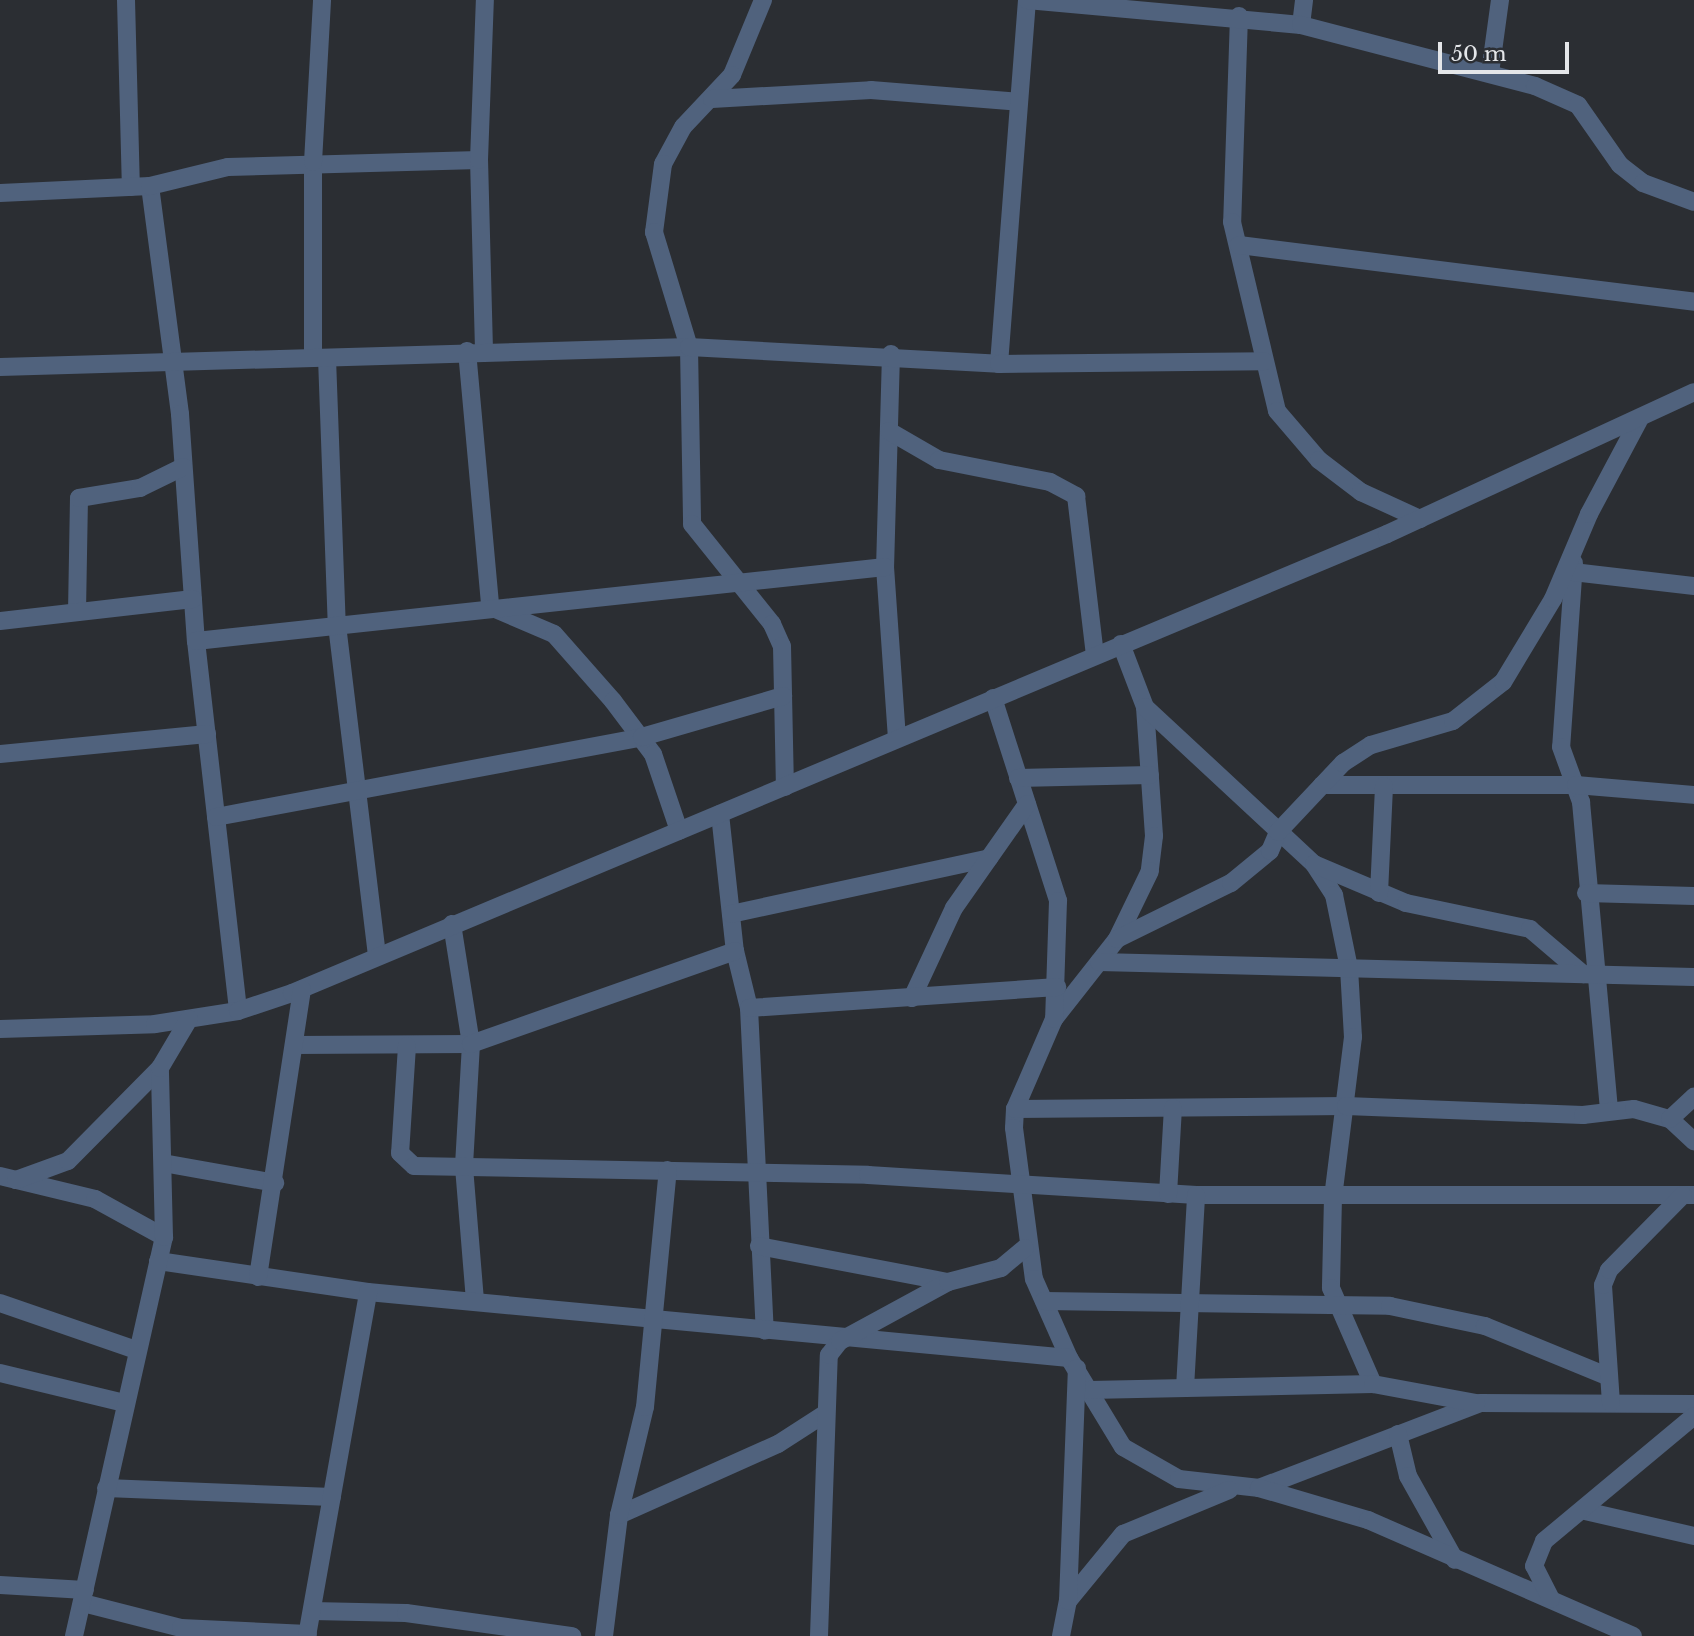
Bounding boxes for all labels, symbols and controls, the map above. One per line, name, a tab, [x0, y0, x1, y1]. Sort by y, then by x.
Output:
scale bar	[1442, 28, 1573, 72]
text: 50 m	[1451, 41, 1506, 67]

